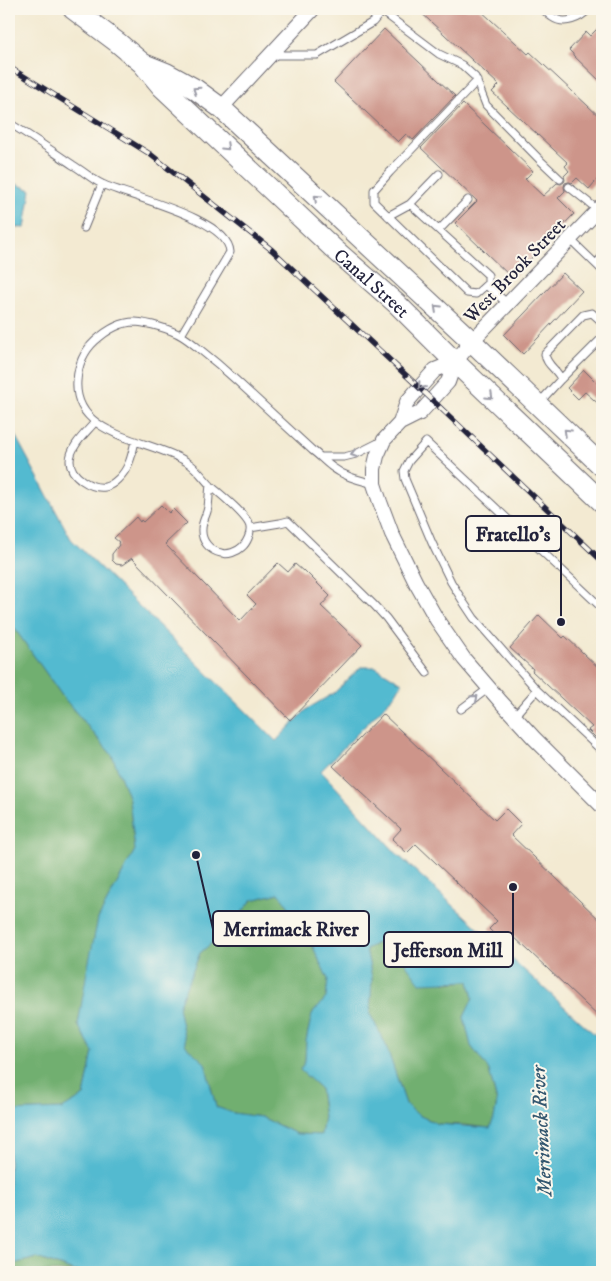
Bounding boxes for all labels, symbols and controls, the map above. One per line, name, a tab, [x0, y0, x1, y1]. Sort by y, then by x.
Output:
one-way arrow	[192, 87, 202, 96]
one-way arrow	[220, 141, 229, 150]
one-way arrow	[314, 194, 323, 203]
street label: West Brook Street	[459, 214, 571, 329]
street label: Canal Street	[329, 244, 414, 323]
one-way arrow	[433, 305, 442, 314]
one-way arrow	[418, 381, 427, 390]
one-way arrow	[485, 390, 494, 399]
one-way arrow	[564, 429, 573, 438]
one-way arrow	[350, 448, 358, 458]
callout: Fratello's	[466, 516, 561, 551]
text: Fratello's	[475, 523, 551, 548]
one-way arrow	[469, 696, 478, 704]
callout: Merrimack River	[213, 911, 369, 946]
text: Merrimack River	[223, 918, 359, 943]
callout: Jefferson Mill	[384, 932, 513, 967]
text: Jefferson Mill	[391, 939, 504, 964]
water label: Merrimack River	[527, 1063, 558, 1199]

